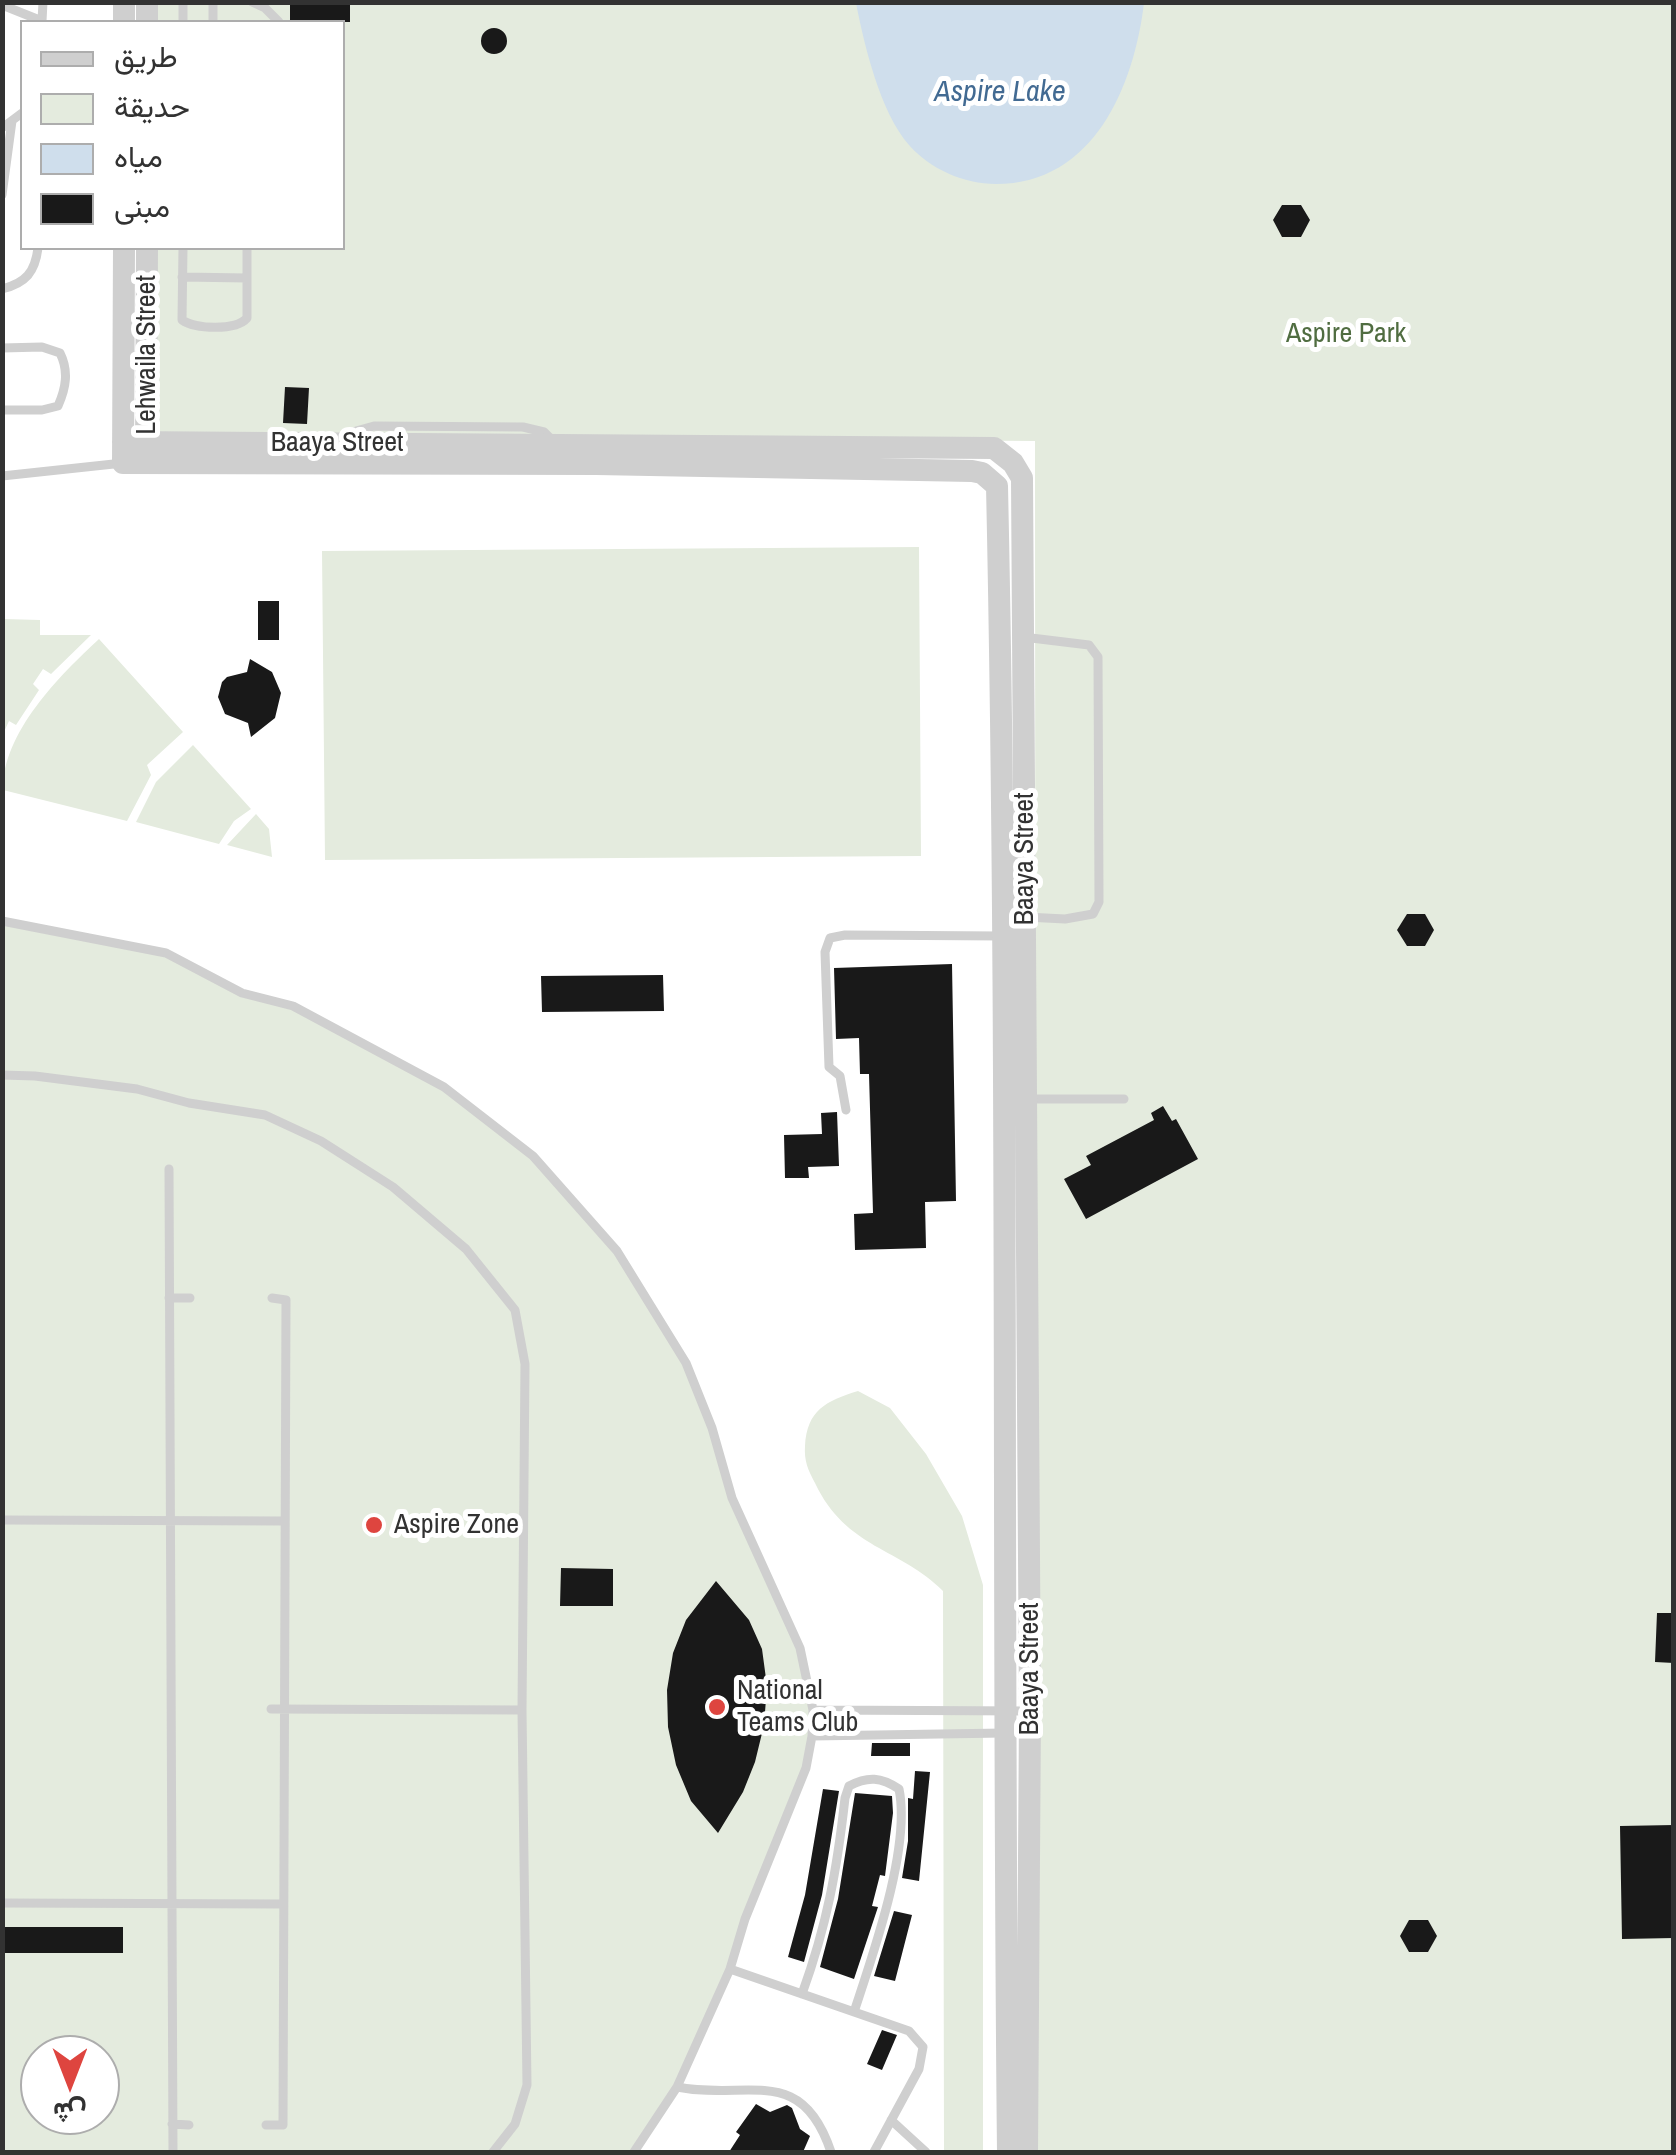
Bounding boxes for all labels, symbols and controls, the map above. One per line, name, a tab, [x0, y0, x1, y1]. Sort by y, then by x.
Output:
legend	[20, 20, 345, 250]
text: طريق	[114, 36, 178, 76]
water label: Aspire Lake	[934, 75, 1066, 111]
text: حديقة	[114, 86, 190, 126]
text: مياه	[114, 136, 163, 176]
text: مبنى	[114, 186, 170, 226]
street label: Lehwaila Street	[130, 275, 164, 435]
park label: Aspire Park	[1286, 317, 1406, 351]
street label: Baaya Street	[271, 426, 403, 460]
street label: Baaya Street	[1008, 793, 1042, 925]
place label: Aspire Zone	[394, 1508, 519, 1542]
marker: Aspire Zone	[363, 1514, 385, 1536]
street label: Baaya Street	[1013, 1603, 1047, 1735]
place label: National Teams Club	[737, 1674, 858, 1740]
marker: National Teams Club	[706, 1696, 728, 1718]
north arrow	[20, 2035, 120, 2135]
text: ش	[53, 2094, 87, 2132]

